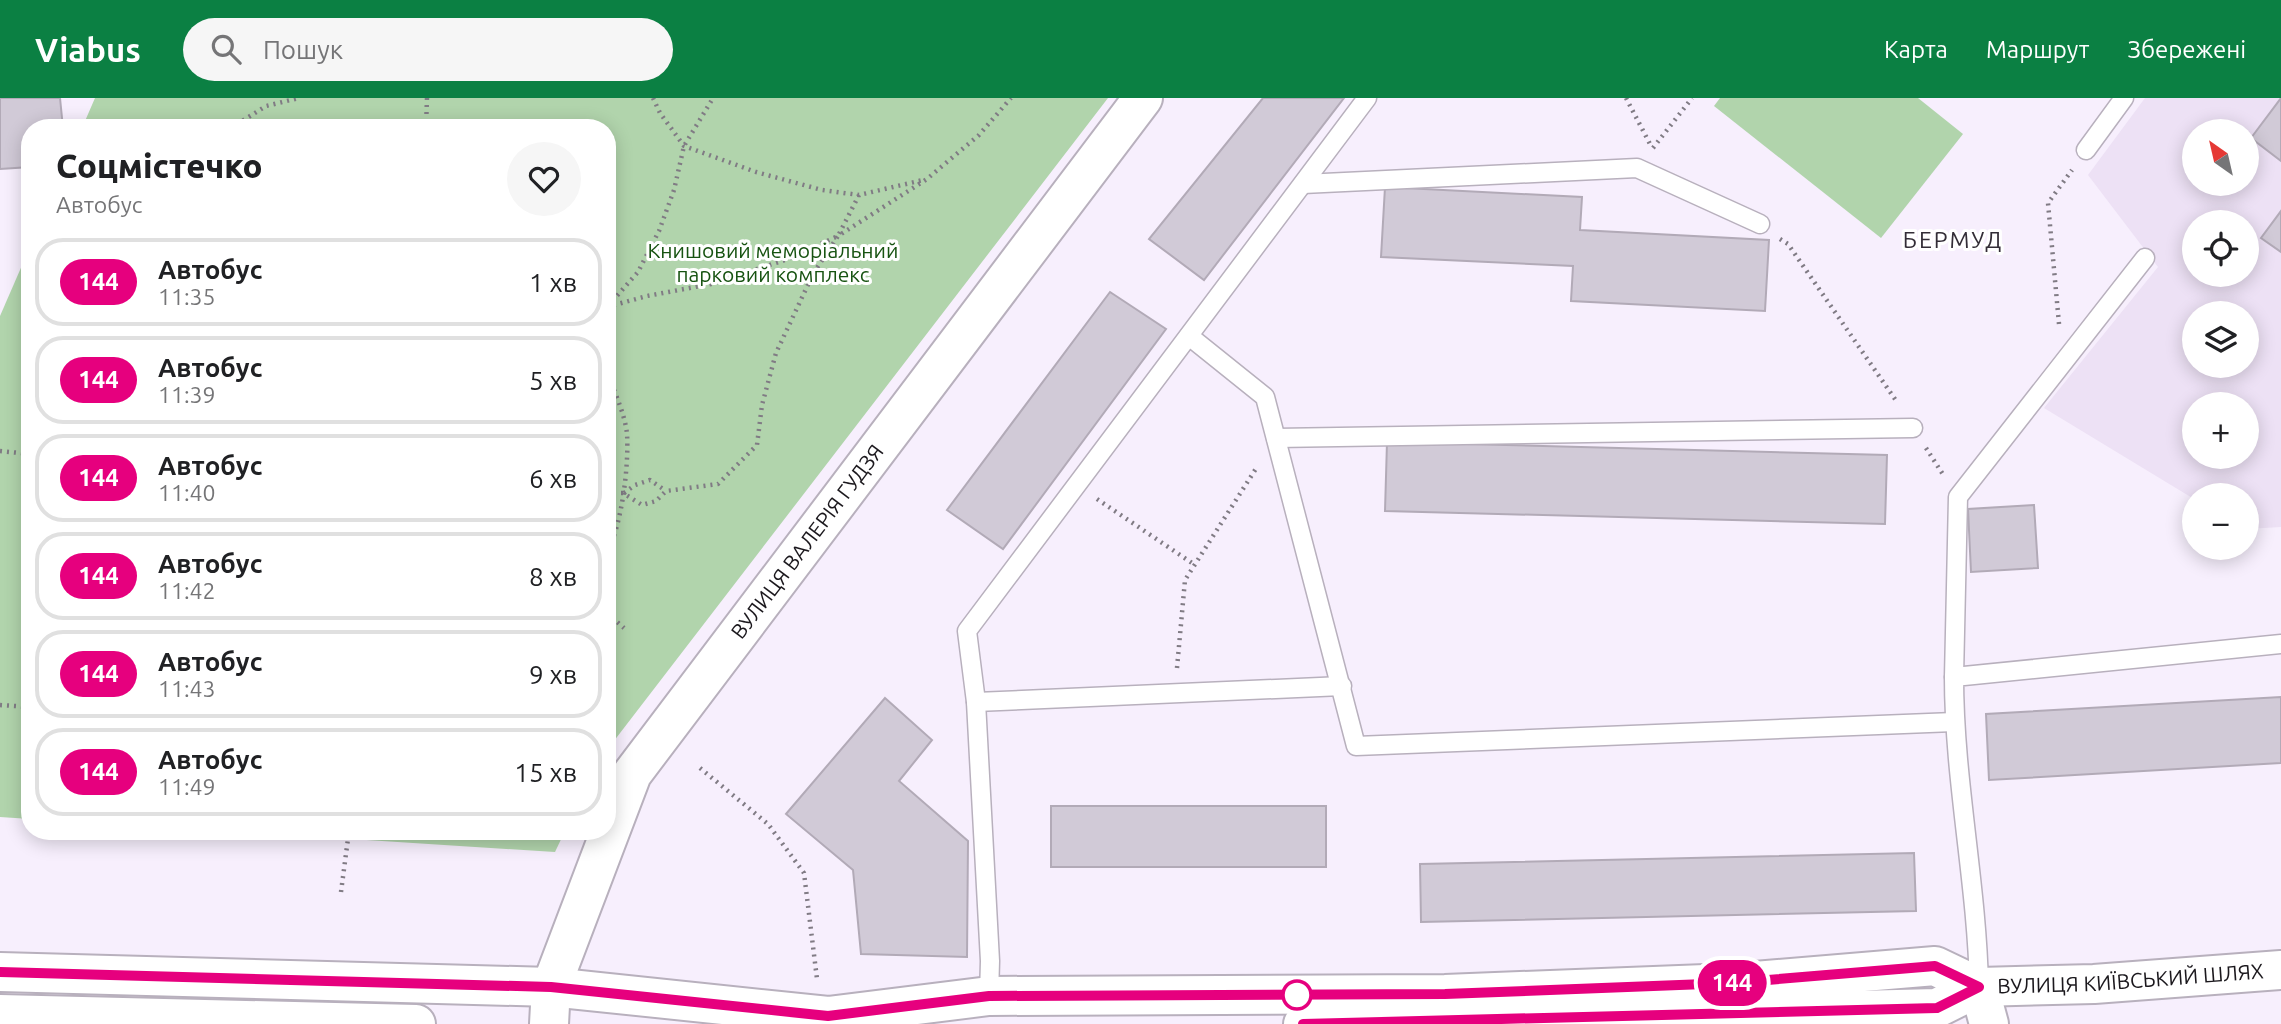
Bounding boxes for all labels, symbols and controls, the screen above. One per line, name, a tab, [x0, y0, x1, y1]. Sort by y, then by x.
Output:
search box	[183, 18, 673, 81]
icon: search	[207, 30, 245, 68]
text: Viabus	[35, 31, 141, 68]
text: Пошук	[263, 35, 343, 64]
text: Карта	[1884, 36, 1948, 63]
text: Маршрут	[1986, 36, 2089, 63]
text: Збережені	[2127, 36, 2246, 63]
north arrow	[2182, 119, 2259, 196]
map controls	[2182, 119, 2259, 560]
button: heart	[507, 142, 581, 216]
text: Соцмістечко	[56, 147, 263, 184]
text: Автобус	[56, 192, 143, 217]
button: locate	[2182, 210, 2259, 287]
district label: БЕРМУД	[1903, 227, 2003, 252]
park label: Книшовий меморіальний парковий комплекс	[648, 238, 898, 286]
text: Автобус	[158, 255, 262, 284]
text: 144	[78, 268, 119, 295]
text: 1 хв	[529, 268, 577, 297]
text: 11:35	[158, 284, 216, 309]
button: layers	[2182, 301, 2259, 378]
text: Автобус	[158, 353, 262, 382]
text: 144	[78, 366, 119, 393]
text: 5 хв	[529, 366, 577, 395]
text: 11:39	[158, 382, 216, 407]
button: +	[2182, 392, 2259, 469]
street label: ВУЛИЦЯ ВАЛЕРІЯ ГУДЗЯ	[726, 439, 888, 643]
text: Автобус	[158, 451, 262, 480]
text: 144	[78, 464, 119, 491]
text: 6 хв	[529, 464, 577, 493]
text: 11:40	[158, 480, 216, 505]
button: −	[2182, 483, 2259, 560]
text: Автобус	[158, 549, 262, 578]
text: 144	[78, 562, 119, 589]
text: 8 хв	[529, 562, 577, 591]
text: 11:42	[158, 578, 216, 603]
text: Автобус	[158, 647, 262, 676]
text: 144	[78, 660, 119, 687]
text: 9 хв	[529, 660, 577, 689]
text: 11:43	[158, 676, 216, 701]
text: Автобус	[158, 745, 262, 774]
text: 144	[78, 758, 119, 785]
text: 15 хв	[514, 758, 577, 787]
text: 11:49	[158, 774, 216, 799]
street label: ВУЛИЦЯ КИЇВСЬКИЙ ШЛЯХ	[1997, 958, 2265, 998]
line badge: 144	[1692, 960, 1772, 1006]
text: 144	[1712, 969, 1752, 996]
unlabelled marker	[1282, 980, 1312, 1010]

